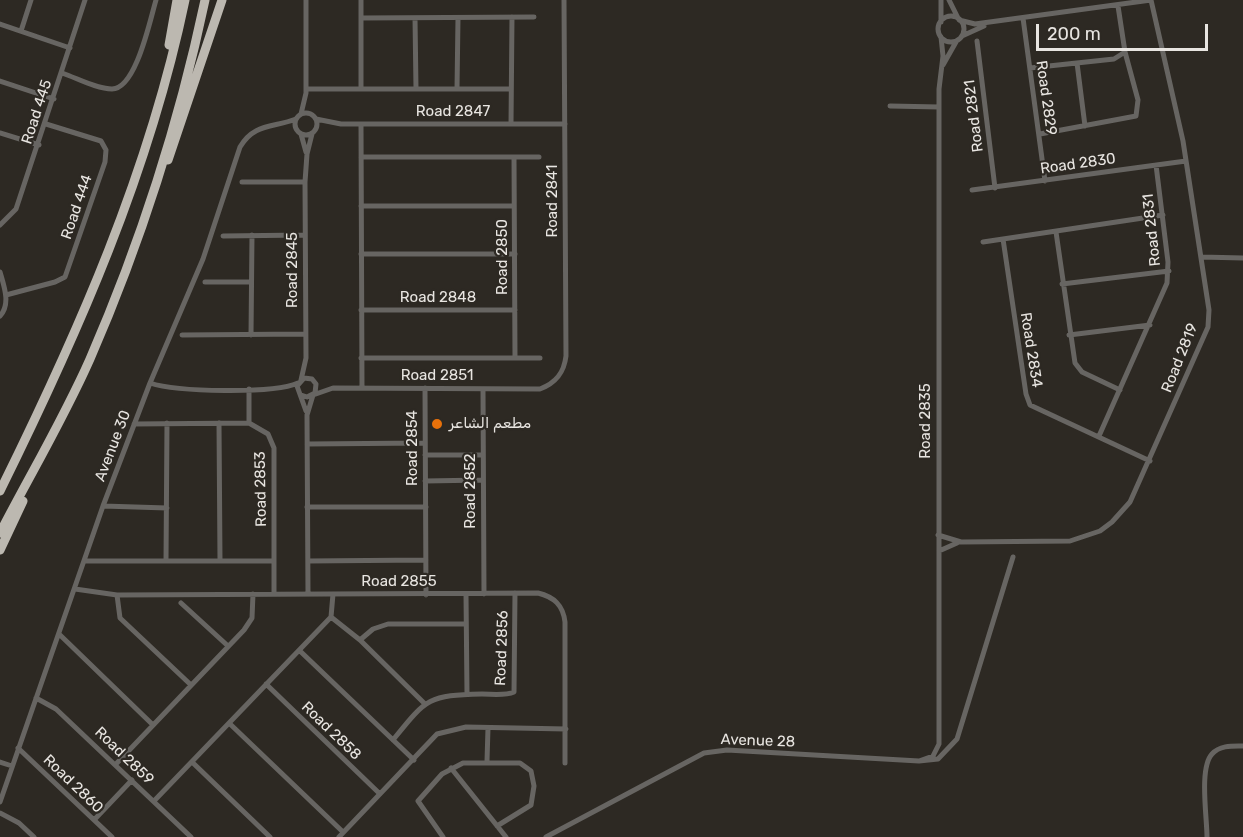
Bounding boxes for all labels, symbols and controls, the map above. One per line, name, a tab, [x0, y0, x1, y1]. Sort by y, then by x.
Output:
scale bar	[1039, 12, 1212, 50]
text: 200 m	[1047, 23, 1101, 45]
street label: Road 2829	[1032, 59, 1060, 137]
street label: Road 445	[18, 77, 56, 147]
street label: Road 2821	[961, 79, 987, 153]
street label: Road 2847	[416, 103, 490, 121]
street label: Road 2830	[1039, 150, 1117, 178]
street label: Road 2841	[544, 164, 562, 238]
street label: Road 444	[58, 172, 96, 242]
street label: Road 2831	[1139, 193, 1165, 267]
street label: Road 2850	[494, 219, 512, 295]
street label: Road 2845	[284, 232, 302, 308]
street label: Road 2848	[400, 289, 476, 307]
street label: Road 2834	[1016, 311, 1046, 389]
street label: Road 2819	[1158, 321, 1202, 395]
street label: Road 2851	[401, 367, 473, 385]
street label: Road 2835	[917, 383, 935, 459]
street label: Avenue 30	[91, 408, 135, 484]
street label: Road 2854	[404, 410, 422, 486]
place label: مطعم الشاعر	[449, 415, 531, 433]
marker: مطعم الشاعر	[430, 417, 444, 431]
street label: Road 2853	[251, 451, 271, 527]
street label: Road 2852	[462, 453, 480, 529]
street label: Road 2855	[361, 573, 437, 591]
street label: Road 2856	[492, 610, 512, 686]
street label: Road 2858	[297, 698, 365, 764]
street label: Road 2859	[91, 723, 157, 789]
street label: Avenue 28	[720, 731, 796, 751]
street label: Road 2860	[39, 751, 107, 817]

